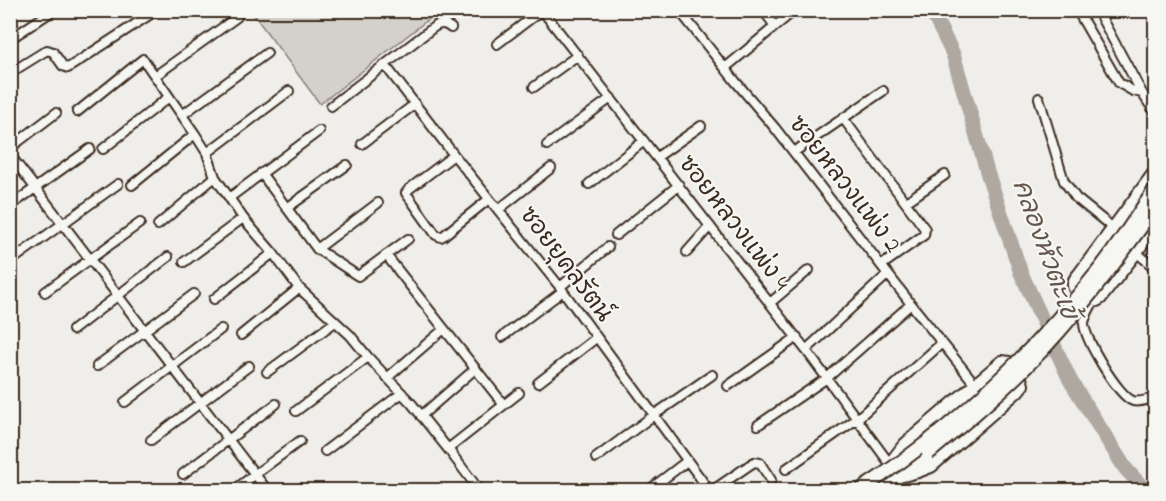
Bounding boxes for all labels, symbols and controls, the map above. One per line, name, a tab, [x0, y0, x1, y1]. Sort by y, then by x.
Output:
street label: ซอยหลวงแพ่ง 2	[779, 109, 909, 261]
street label: ซอยหลวงแพ่ง 4	[669, 149, 797, 299]
water label: คลองหัวตะเข้	[1001, 175, 1089, 330]
street label: ซอยยุคลรัตน์	[510, 199, 621, 330]

